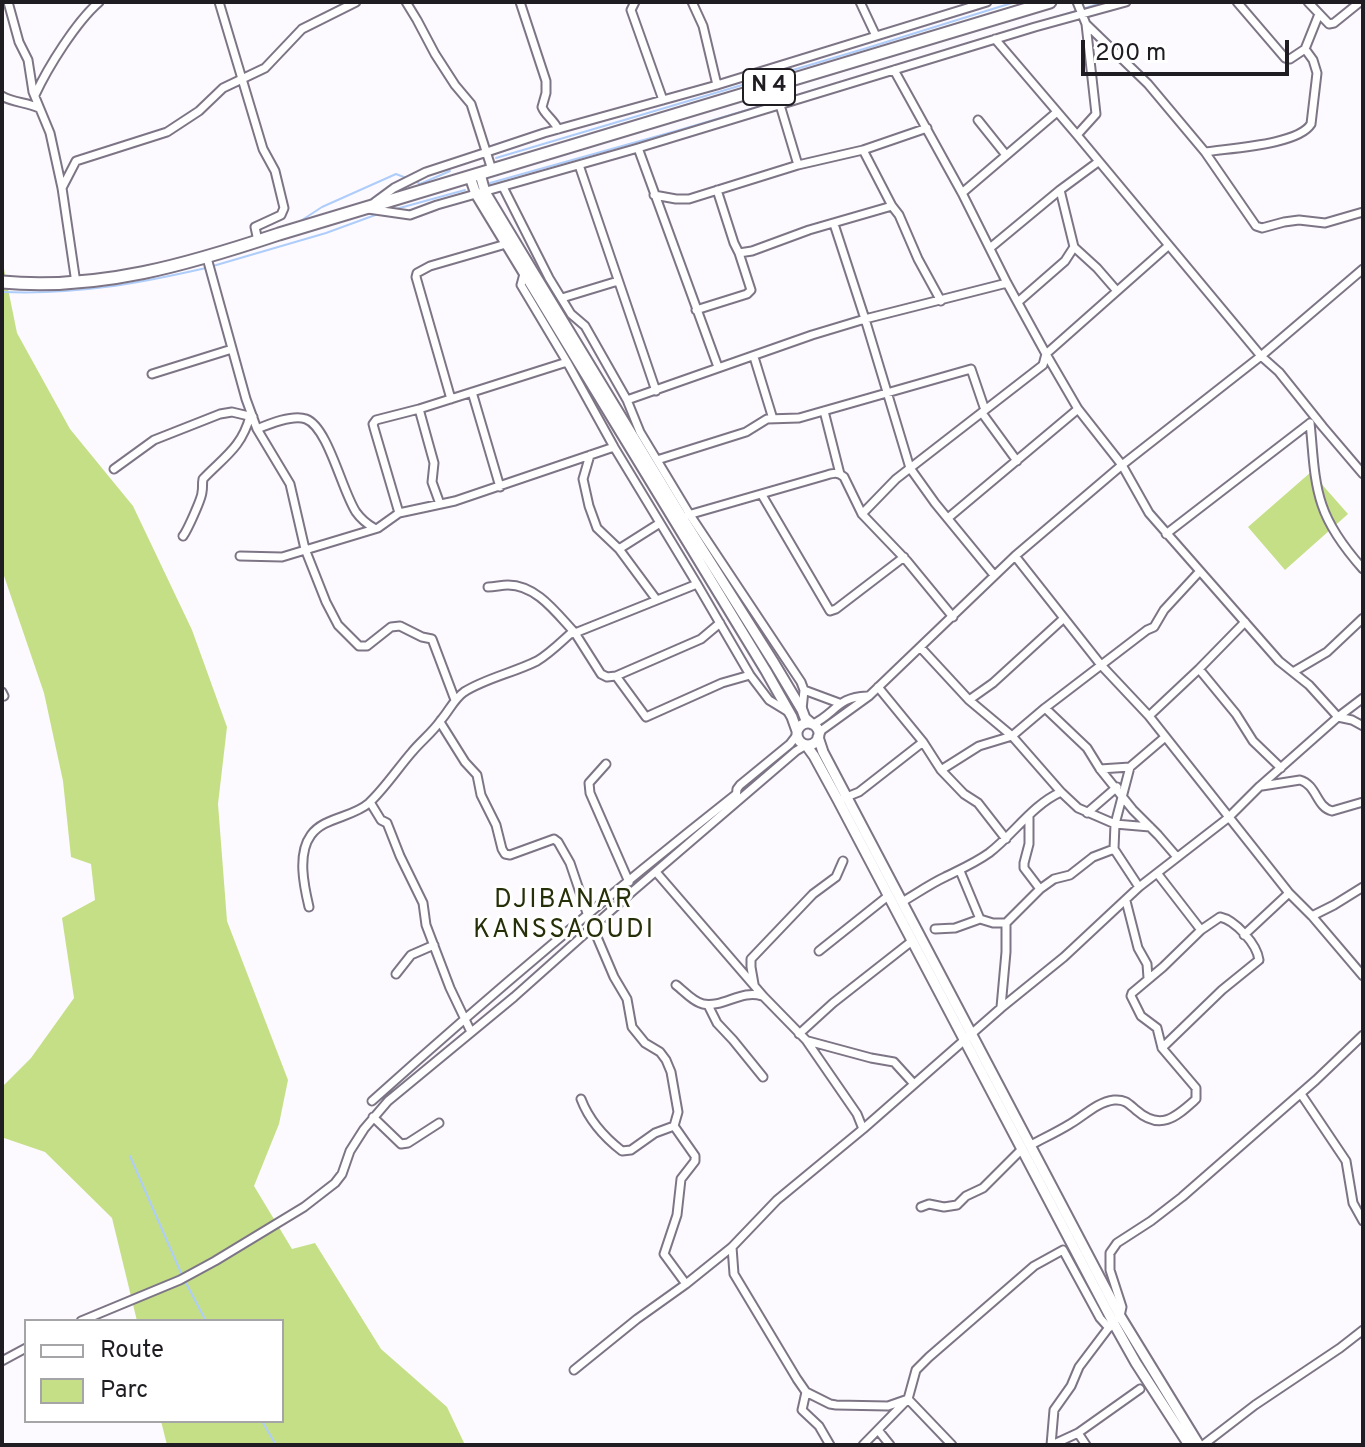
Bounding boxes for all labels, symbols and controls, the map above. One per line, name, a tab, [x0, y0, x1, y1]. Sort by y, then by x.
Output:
scale bar	[1085, 24, 1293, 74]
text: 200 m	[1095, 39, 1166, 69]
road number: N 4	[743, 69, 795, 105]
district label: DJIBANAR KANSSAOUDI	[473, 886, 655, 948]
legend	[24, 1319, 284, 1423]
text: Route	[100, 1336, 164, 1366]
text: Parc	[100, 1376, 148, 1406]

